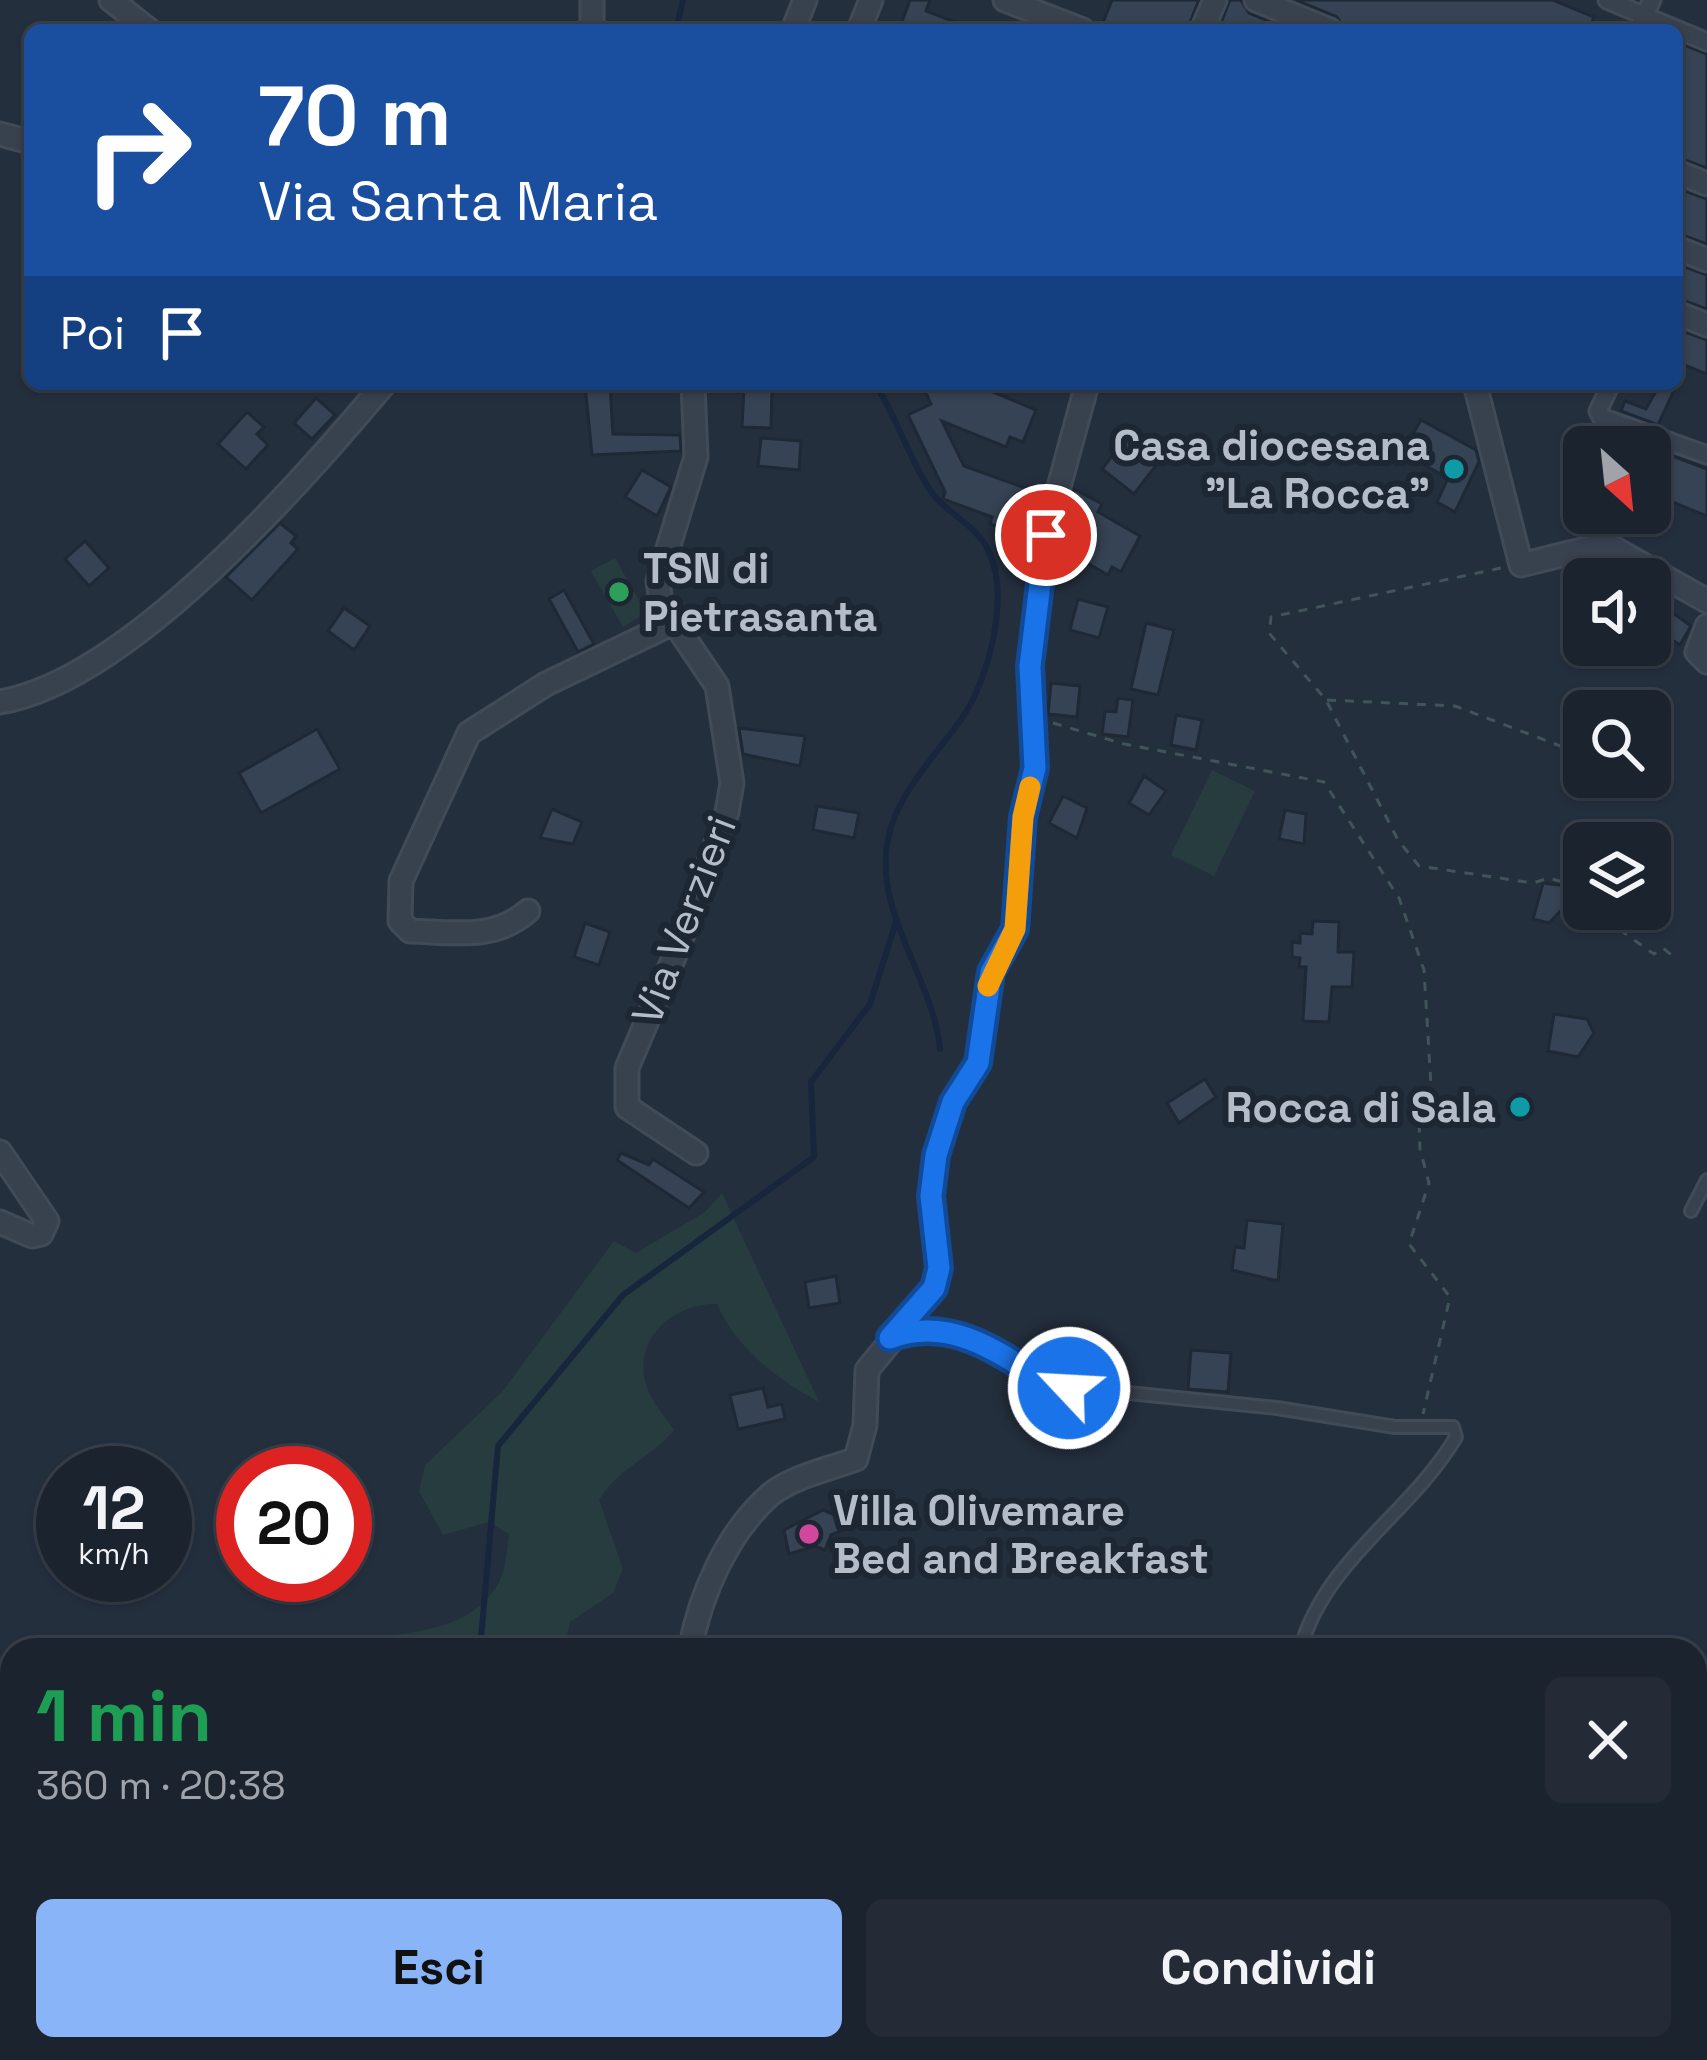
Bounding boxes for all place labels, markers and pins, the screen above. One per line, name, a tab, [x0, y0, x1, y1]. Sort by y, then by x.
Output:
place label: Casa diocesana "La Rocca"	[1113, 419, 1430, 520]
marker: Casa diocesana "La Rocca"	[1441, 456, 1467, 482]
pin	[995, 484, 1097, 586]
place label: TSN di Pietrasanta	[643, 542, 877, 643]
marker: TSN di Pietrasanta	[606, 579, 632, 605]
place label: Rocca di Sala	[1226, 1081, 1496, 1134]
marker: Rocca di Sala	[1507, 1094, 1533, 1120]
place label: Villa Olivemare Bed and Breakfast	[833, 1484, 1209, 1585]
marker: Villa Olivemare Bed and Breakfast	[796, 1521, 822, 1547]

